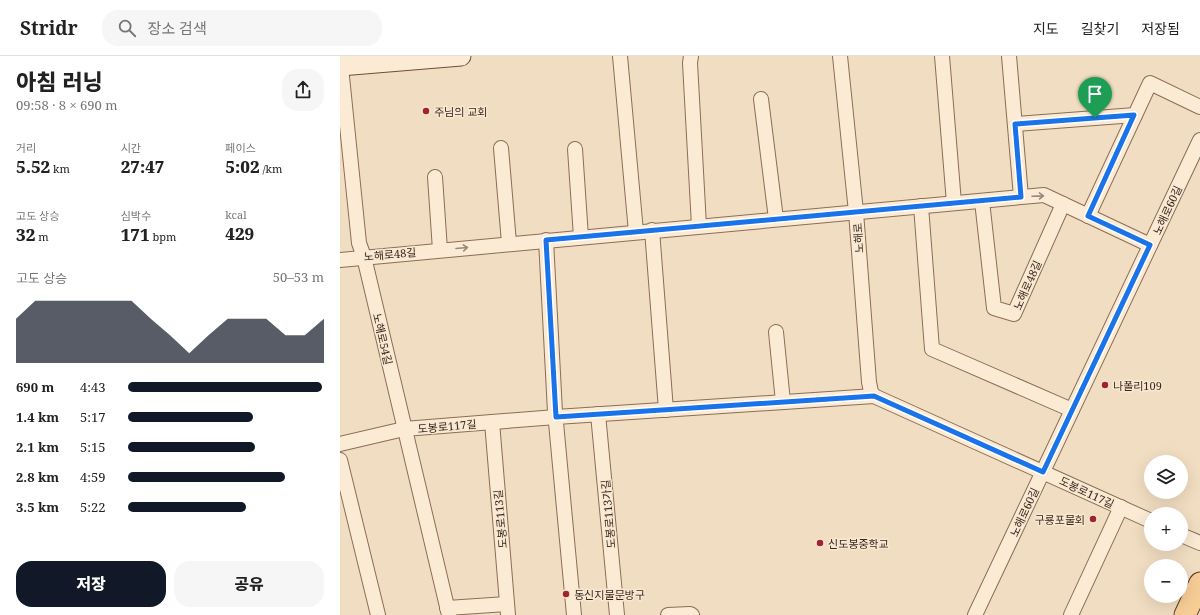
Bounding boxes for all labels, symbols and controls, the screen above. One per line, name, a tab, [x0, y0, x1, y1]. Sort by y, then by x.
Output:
search box	[102, 10, 382, 46]
text: Stridr	[20, 15, 78, 41]
icon: search	[116, 17, 138, 39]
text: 장소 검색	[148, 18, 207, 38]
text: 지도	[1033, 19, 1059, 38]
text: 길찾기	[1081, 19, 1119, 38]
text: 저장됨	[1141, 19, 1180, 38]
text: 아침 러닝	[16, 66, 103, 96]
button: share	[282, 69, 324, 111]
pin	[1078, 77, 1112, 118]
icon: arrive	[1084, 83, 1106, 105]
text: 09:58 · 8 × 690 m	[16, 96, 118, 114]
place label: 주님의 교회	[434, 104, 487, 119]
marker: 주님의 교회	[421, 106, 431, 116]
text: 거리	[16, 140, 36, 155]
text: 시간	[121, 140, 141, 155]
text: 페이스	[225, 140, 256, 155]
text: 5.52	[16, 155, 50, 178]
text: 27:47	[121, 155, 165, 178]
text: 5:02	[225, 155, 260, 178]
text: km	[50, 161, 70, 176]
text: /km	[260, 161, 282, 176]
street label: 노해로60길	[1149, 183, 1185, 237]
one-way arrow	[1031, 192, 1044, 200]
text: kcal	[225, 207, 247, 222]
text: 고도 상승	[16, 208, 59, 223]
text: 심박수	[121, 208, 151, 223]
text: 429	[225, 222, 254, 245]
street label: 노해로	[849, 222, 867, 254]
text: 32	[16, 223, 35, 246]
text: 171	[121, 223, 150, 246]
text: m	[35, 229, 49, 244]
text: bpm	[150, 229, 176, 244]
street label: 노해로48길	[363, 244, 417, 264]
one-way arrow	[455, 244, 468, 251]
street label: 노해로48길	[1009, 258, 1045, 312]
text: 50–53 m	[273, 268, 324, 286]
text: 고도 상승	[16, 269, 67, 287]
street label: 노해로54길	[370, 312, 396, 366]
text: 690 m	[16, 378, 54, 396]
text: 4:43	[80, 378, 106, 396]
place label: 나폴리109	[1113, 378, 1162, 393]
marker: 나폴리109	[1100, 380, 1110, 390]
text: 1.4 km	[16, 408, 59, 426]
text: 5:17	[80, 408, 106, 426]
street label: 도봉로117길	[417, 416, 477, 436]
text: 2.1 km	[16, 438, 59, 456]
text: 5:15	[80, 438, 106, 456]
map controls	[1144, 455, 1188, 603]
button: layers	[1144, 455, 1188, 499]
text: 2.8 km	[16, 468, 59, 486]
text: 4:59	[80, 468, 106, 486]
street label: 도봉로117길	[1057, 473, 1117, 511]
street label: 도봉로113가길	[598, 479, 618, 549]
street label: 노해로60길	[1006, 485, 1042, 539]
street label: 도봉로113길	[490, 489, 510, 549]
text: 3.5 km	[16, 498, 59, 516]
text: 5:22	[80, 498, 106, 516]
button: +	[1144, 507, 1188, 551]
place label: 구룡포물회	[1034, 512, 1085, 527]
marker: 구룡포물회	[1088, 514, 1098, 524]
place label: 신도봉중학교	[828, 536, 889, 551]
marker: 신도봉중학교	[815, 538, 825, 548]
button: −	[1144, 559, 1188, 603]
button: 저장	[16, 561, 166, 607]
button: 공유	[174, 561, 324, 607]
place label: 동신지물문방구	[574, 587, 645, 602]
marker: 동신지물문방구	[561, 589, 571, 599]

